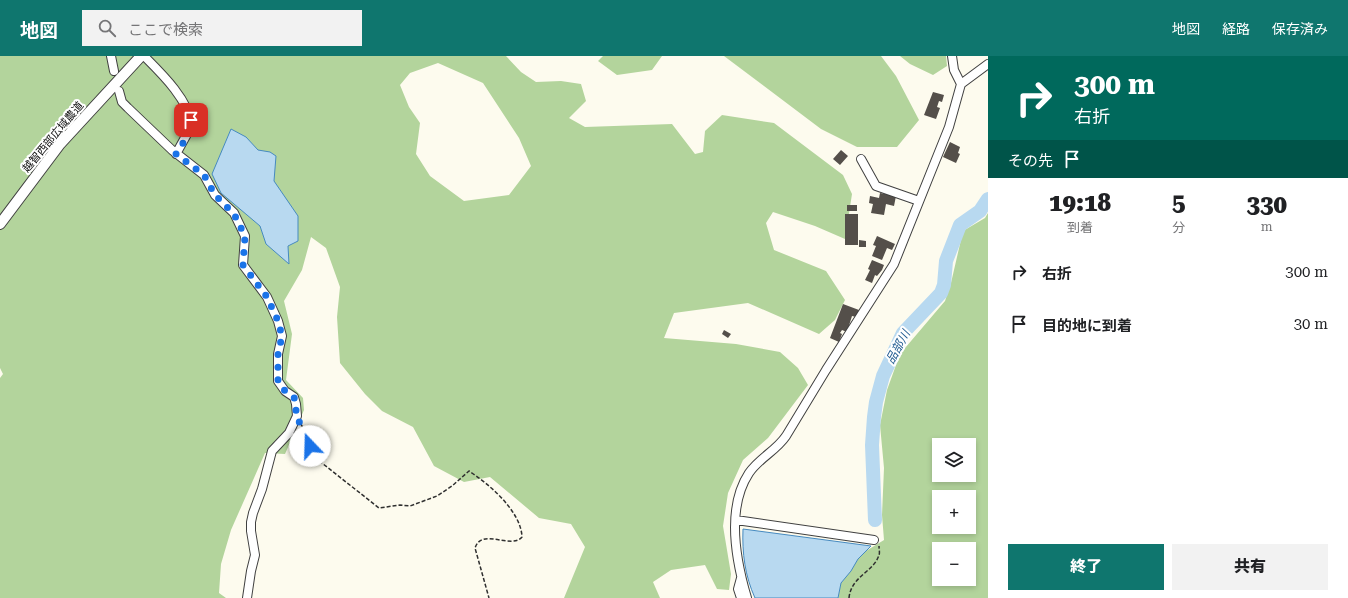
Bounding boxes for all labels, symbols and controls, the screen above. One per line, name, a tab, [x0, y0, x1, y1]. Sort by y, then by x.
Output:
search box	[82, 10, 362, 46]
icon: search	[96, 17, 118, 39]
text: 地図	[20, 19, 58, 42]
text: ここで検索	[128, 21, 203, 39]
text: 地図	[1172, 21, 1200, 37]
text: 経路	[1222, 21, 1250, 37]
text: 保存済み	[1272, 21, 1328, 37]
text: 300 m	[1074, 68, 1155, 101]
icon: right	[1008, 72, 1060, 124]
street label: 越智西部広域農道	[20, 99, 86, 175]
pin	[174, 103, 208, 137]
text: 右折	[1074, 106, 1110, 127]
icon: arrive	[180, 109, 202, 131]
icon: arrive	[1061, 148, 1083, 170]
text: その先	[1008, 152, 1053, 170]
text: 19:18	[1049, 189, 1111, 217]
text: 5	[1172, 189, 1185, 217]
text: 330	[1247, 191, 1287, 219]
text: m	[1261, 219, 1273, 234]
text: 到着	[1067, 220, 1093, 235]
text: 分	[1172, 220, 1185, 235]
icon: right	[1008, 261, 1030, 283]
text: 300 m	[1285, 263, 1328, 281]
text: 右折	[1042, 265, 1072, 283]
icon: arrive	[1008, 313, 1030, 335]
text: 30 m	[1294, 315, 1328, 333]
text: 目的地に到着	[1042, 317, 1132, 335]
water label: 品部川	[883, 326, 914, 366]
position arrow	[289, 425, 331, 467]
map controls	[932, 438, 976, 586]
button: layers	[932, 438, 976, 482]
button: +	[932, 490, 976, 534]
button: −	[932, 542, 976, 586]
button: 終了	[1008, 544, 1164, 590]
button: 共有	[1172, 544, 1328, 590]

